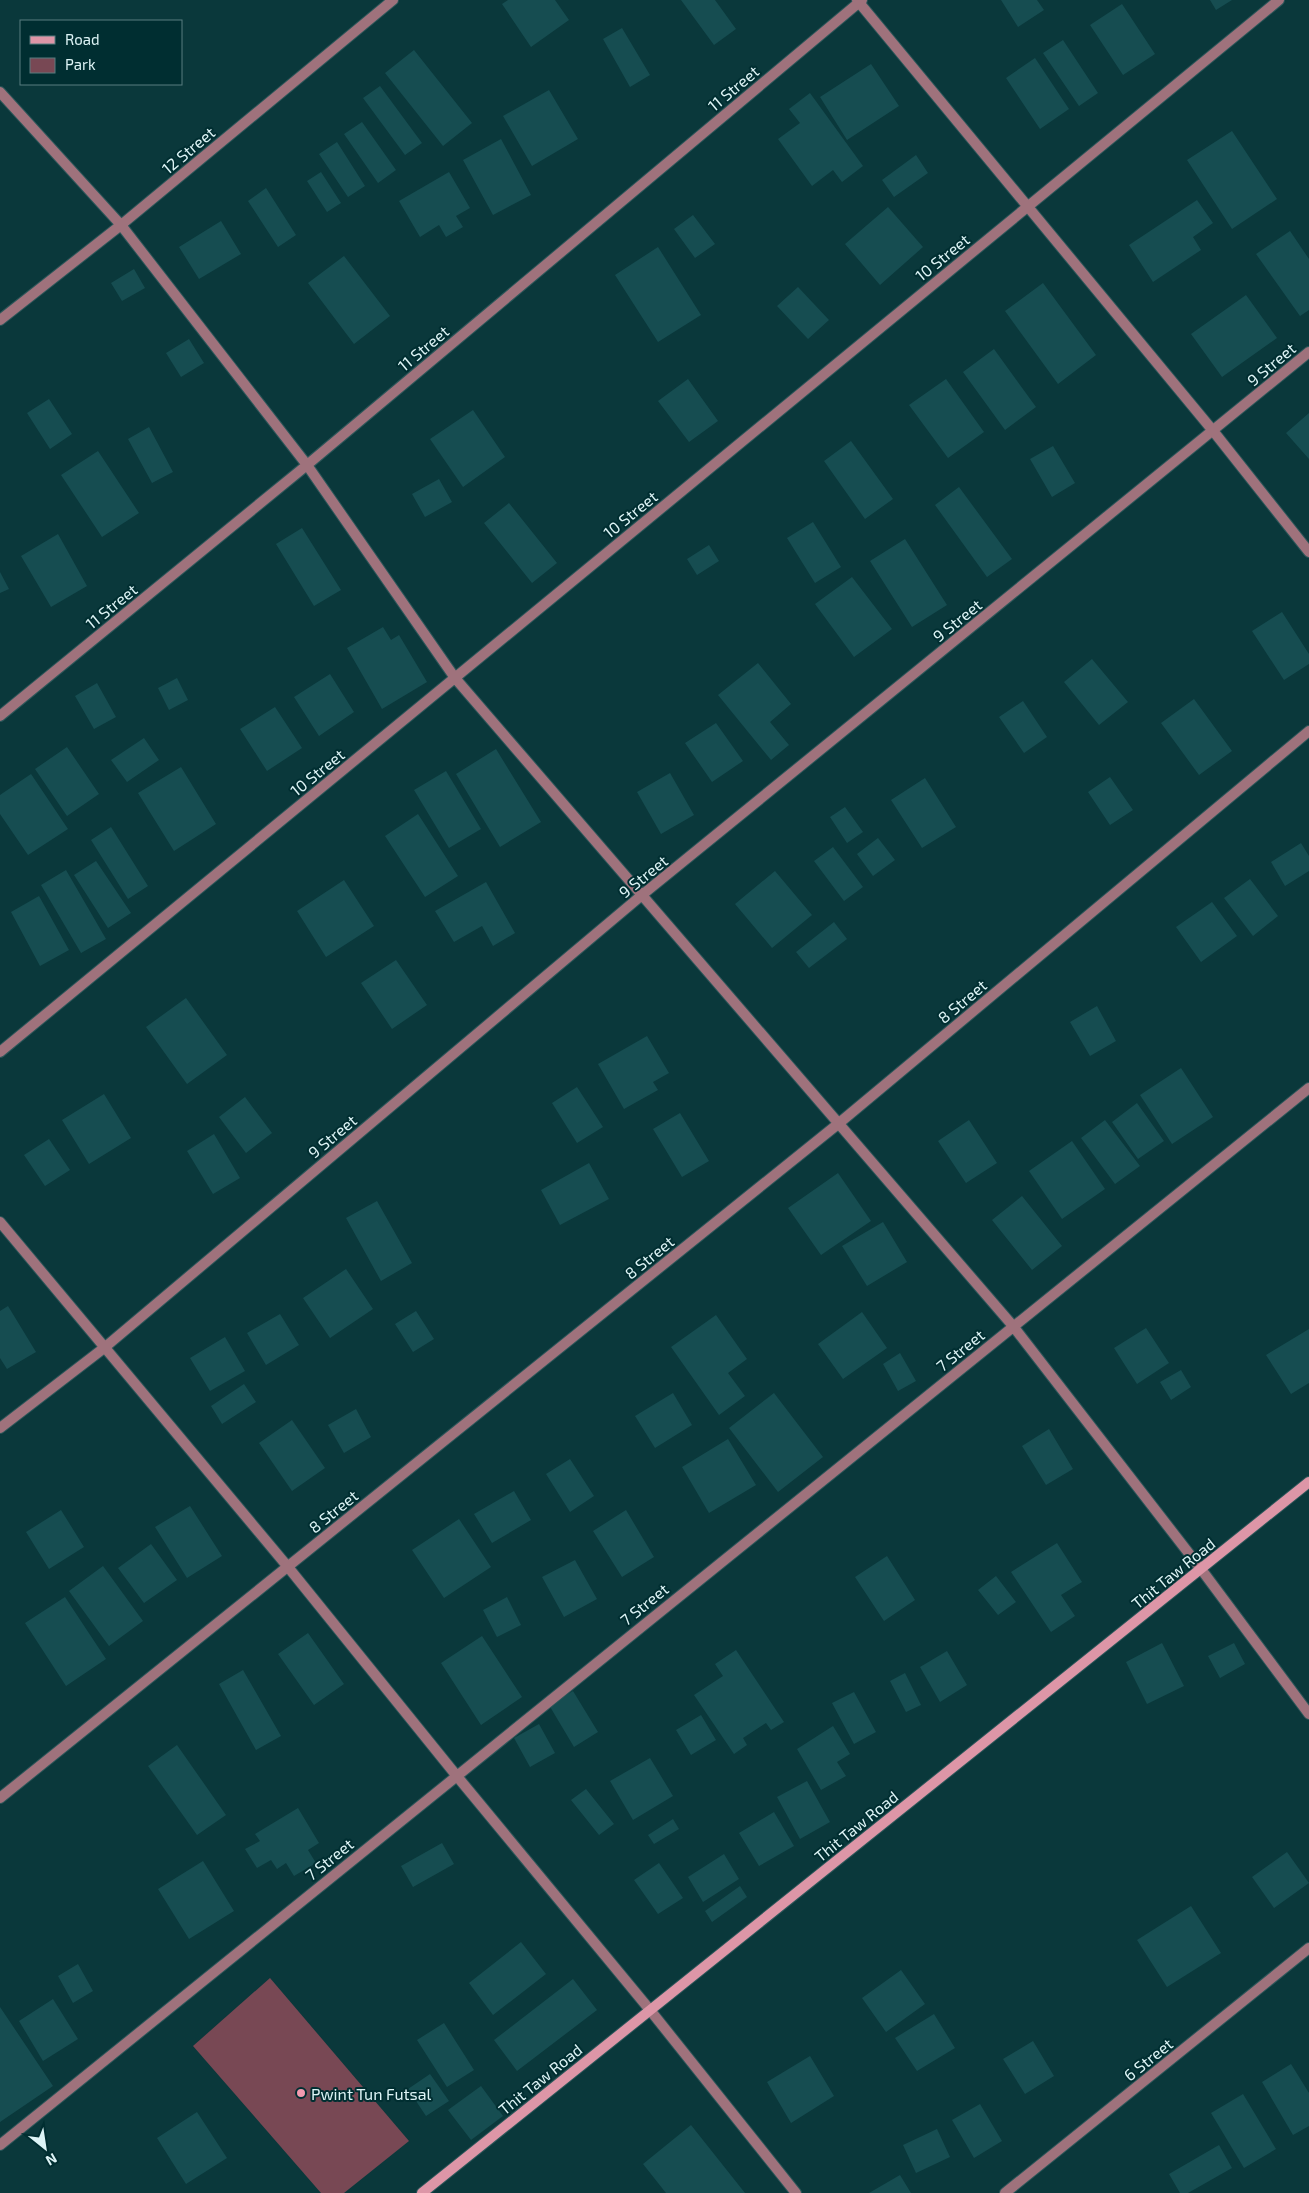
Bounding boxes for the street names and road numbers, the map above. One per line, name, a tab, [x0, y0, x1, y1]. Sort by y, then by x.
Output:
street label: 11 Street	[704, 61, 762, 115]
street label: 12 Street	[158, 122, 218, 178]
street label: 10 Street	[911, 229, 973, 285]
street label: 11 Street	[394, 321, 452, 375]
street label: 9 Street	[1243, 338, 1299, 390]
street label: 10 Street	[599, 486, 661, 542]
street label: 11 Street	[81, 579, 141, 633]
street label: 9 Street	[929, 595, 985, 645]
street label: 10 Street	[286, 744, 348, 800]
street label: 9 Street	[615, 851, 671, 901]
street label: 8 Street	[934, 975, 990, 1027]
street label: 9 Street	[304, 1110, 360, 1162]
street label: 8 Street	[621, 1231, 677, 1283]
street label: 7 Street	[932, 1325, 988, 1375]
street label: 8 Street	[305, 1485, 361, 1537]
street label: Thit Taw Road	[1127, 1534, 1219, 1612]
street label: 7 Street	[616, 1579, 672, 1629]
street label: Thit Taw Road	[810, 1787, 902, 1865]
street label: 7 Street	[301, 1834, 357, 1884]
street label: 6 Street	[1120, 2034, 1176, 2084]
street label: Thit Taw Road	[494, 2040, 586, 2118]

